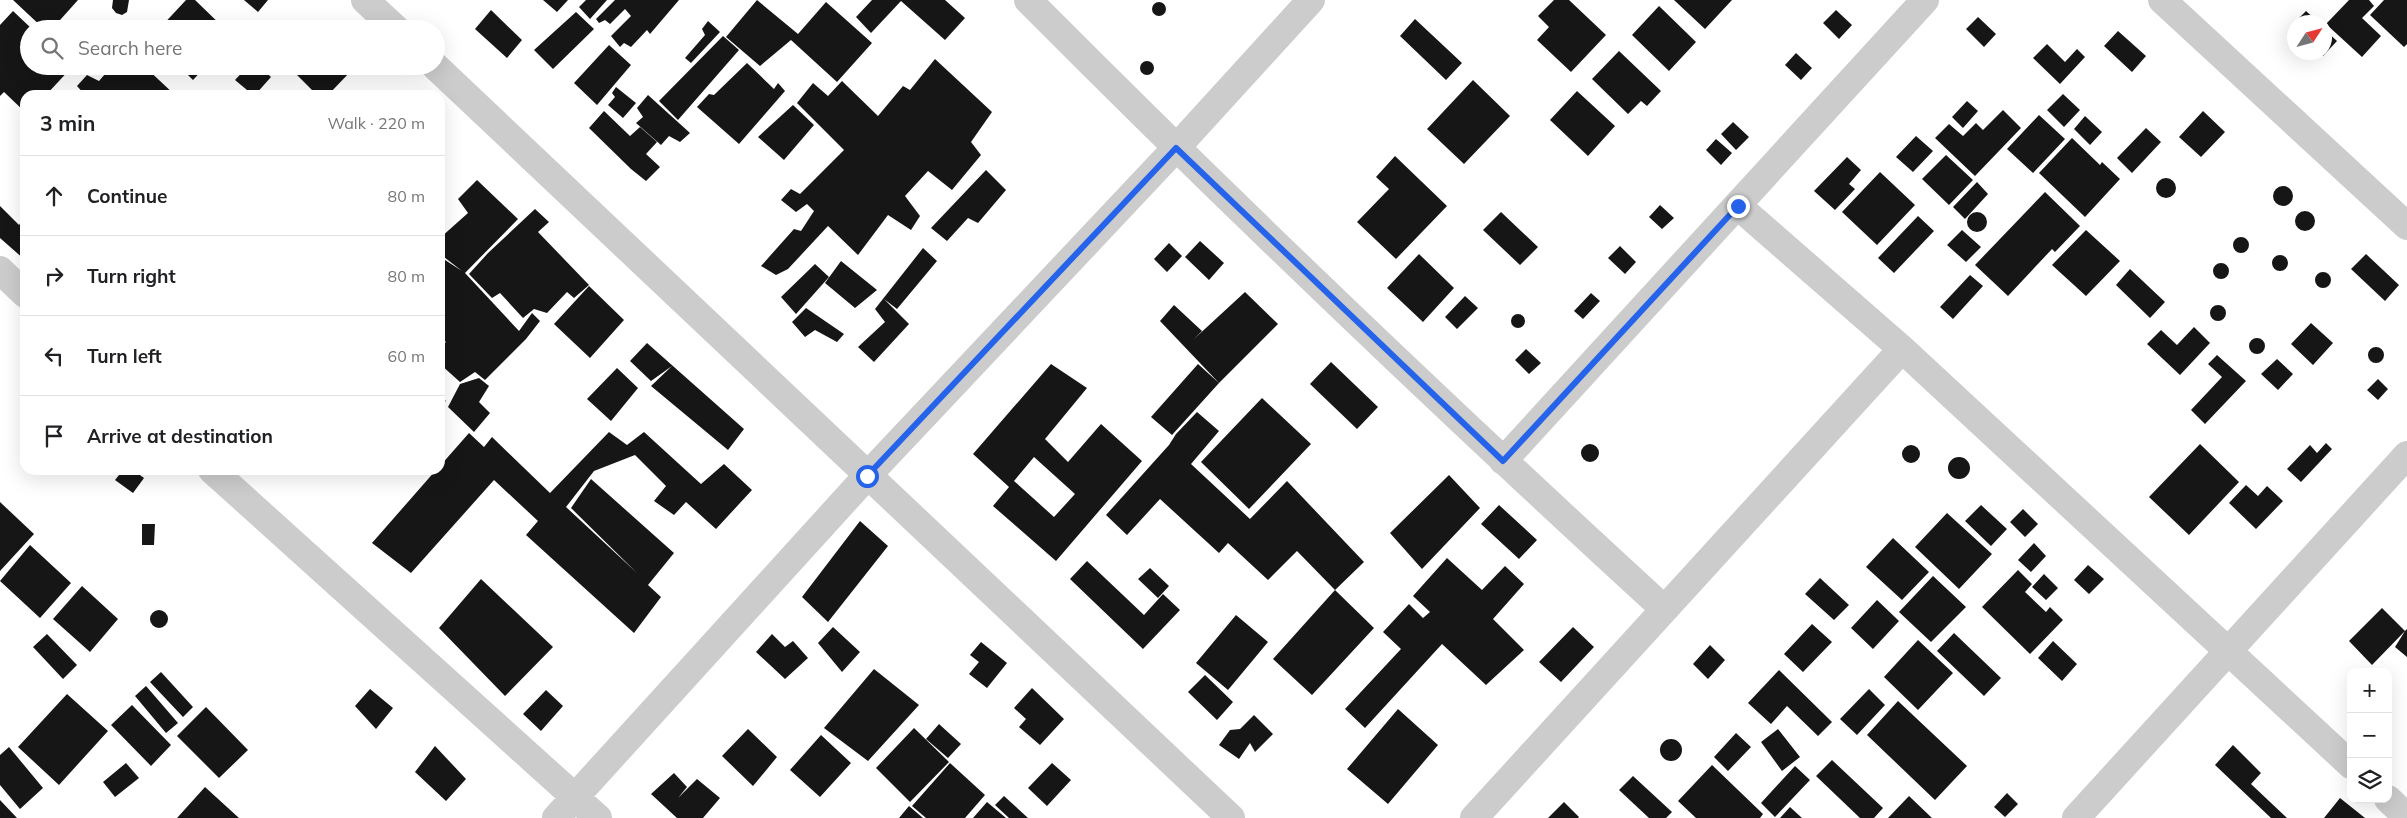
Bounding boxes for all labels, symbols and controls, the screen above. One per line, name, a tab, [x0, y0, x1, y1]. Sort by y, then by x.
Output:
north arrow	[2287, 15, 2332, 60]
search box	[20, 20, 445, 75]
icon: search	[38, 34, 66, 62]
text: Search here	[78, 36, 182, 60]
text: 3 min	[40, 110, 95, 136]
text: Walk · 220 m	[327, 113, 425, 133]
icon: ahead	[40, 182, 68, 210]
text: Continue	[87, 184, 167, 208]
text: 80 m	[388, 186, 425, 206]
route end	[1727, 195, 1750, 218]
icon: right	[40, 262, 68, 290]
text: Turn right	[87, 264, 176, 288]
text: 80 m	[388, 266, 425, 286]
icon: left	[40, 342, 68, 370]
text: Turn left	[87, 344, 162, 368]
text: 60 m	[388, 346, 425, 366]
icon: arrive	[40, 422, 68, 450]
text: Arrive at destination	[87, 424, 273, 448]
route start	[856, 465, 879, 488]
map controls	[2347, 668, 2392, 803]
button: +	[2347, 668, 2392, 713]
button: −	[2347, 713, 2392, 758]
button: layers	[2347, 758, 2392, 803]

